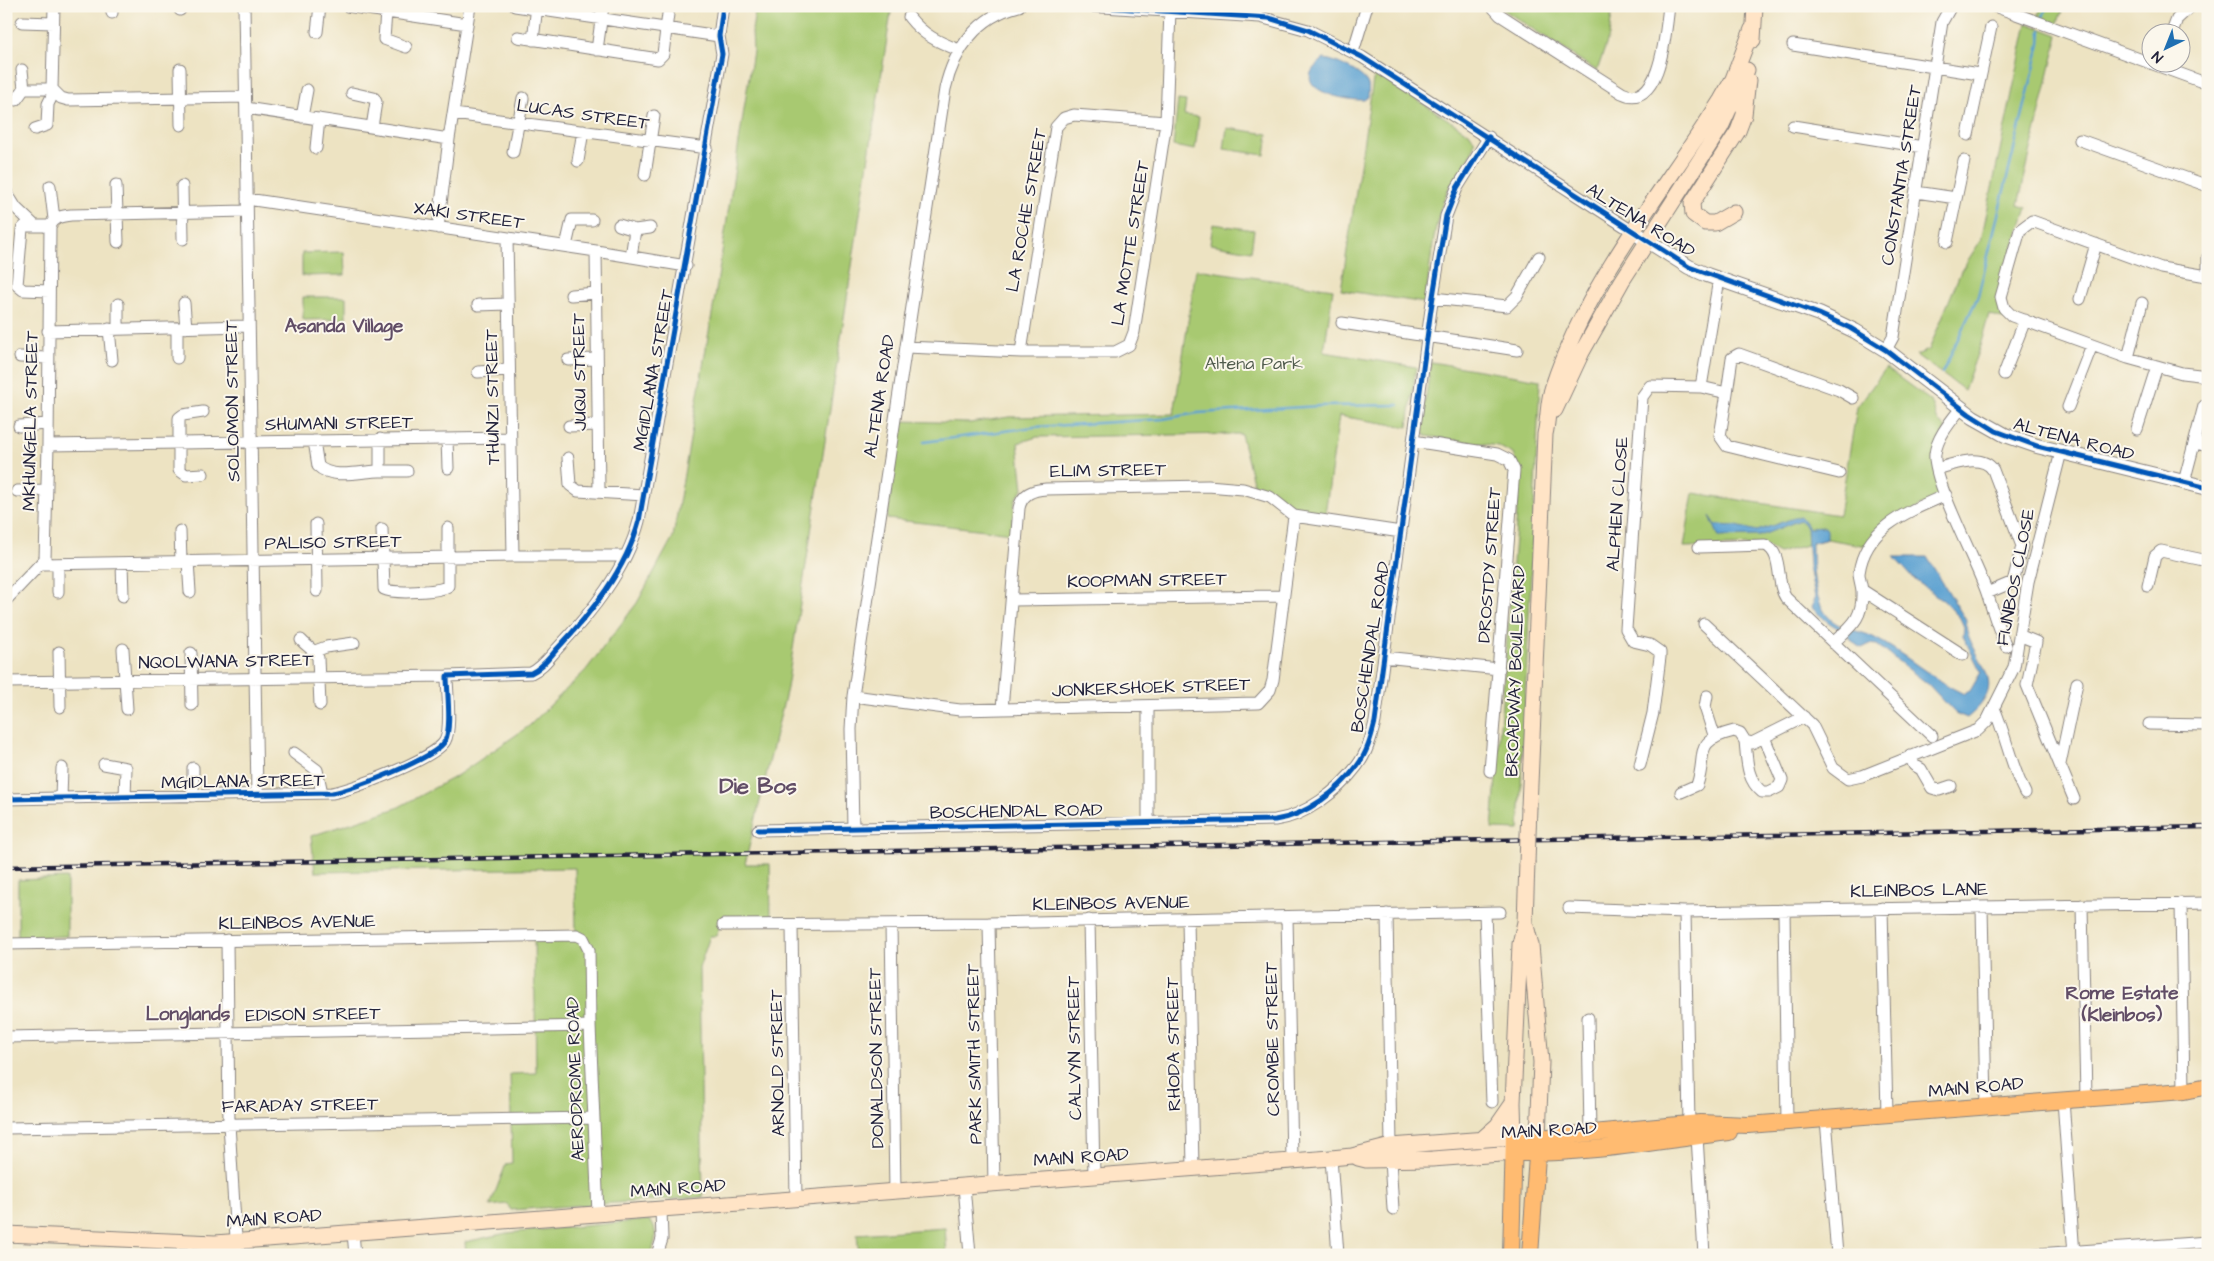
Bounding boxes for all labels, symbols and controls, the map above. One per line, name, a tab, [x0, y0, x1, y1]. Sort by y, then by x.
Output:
north arrow	[2142, 22, 2192, 72]
text: N	[2148, 46, 2168, 67]
street label: CONSTANTIA STREET	[1875, 82, 1928, 267]
street label: LUCAS STREET	[515, 93, 652, 136]
street label: LA ROCHE STREET	[1000, 126, 1053, 294]
street label: LA MOTTE STREET	[1105, 158, 1156, 327]
street label: ALTENA ROAD	[1582, 177, 1700, 264]
street label: XAKI STREET	[412, 195, 527, 236]
street label: MGIDLANA STREET	[627, 286, 680, 453]
street label: JUQU STREET	[566, 312, 593, 431]
district label: Asanda Village	[285, 313, 404, 341]
street label: SOLOMON STREET	[219, 319, 246, 482]
street label: THUNZI STREET	[479, 328, 506, 465]
street label: MKHUNGELA STREET	[16, 330, 45, 511]
street label: ALTENA ROAD	[857, 333, 902, 459]
park label: Altena Park	[1205, 351, 1303, 376]
street label: SHUMANI STREET	[265, 410, 414, 437]
street label: ALTENA ROAD	[2011, 411, 2137, 468]
street label: ALPHEN CLOSE	[1600, 435, 1635, 572]
street label: ELIM STREET	[1050, 457, 1167, 484]
street label: DROSTDY STREET	[1472, 486, 1507, 644]
street label: FIJNBOS CLOSE	[1990, 506, 2041, 648]
street label: PALISO STREET	[264, 529, 403, 556]
street label: BOSCHENDAL ROAD	[1345, 559, 1396, 734]
street label: BROADWAY BOULEVARD	[1499, 565, 1532, 777]
street label: KOOPMAN STREET	[1067, 567, 1228, 594]
street label: NQOLWANA STREET	[138, 647, 315, 676]
street label: JONKERSHOEK STREET	[1051, 672, 1252, 703]
street label: MGIDLANA STREET	[161, 768, 326, 795]
district label: Die Bos	[719, 771, 797, 802]
street label: BOSCHENDAL ROAD	[929, 797, 1103, 826]
street label: KLEINBOS LANE	[1850, 877, 1988, 904]
street label: KLEINBOS AVENUE	[1032, 890, 1190, 917]
street label: KLEINBOS AVENUE	[218, 909, 376, 936]
street label: CROMBIE STREET	[1259, 961, 1286, 1116]
street label: PARK SMITH STREET	[960, 963, 989, 1144]
street label: DONALDSON STREET	[862, 967, 891, 1149]
street label: CALVYN STREET	[1061, 975, 1088, 1120]
street label: RHODA STREET	[1160, 976, 1187, 1111]
district label: Rome Estate (Kleinbos)	[2066, 980, 2179, 1029]
street label: ARNOLD STREET	[764, 988, 791, 1137]
street label: AERODROME ROAD	[560, 996, 591, 1162]
district label: Longlands	[146, 1001, 231, 1029]
street label: EDISON STREET	[245, 1001, 382, 1028]
street label: MAIN ROAD	[1927, 1071, 2025, 1104]
street label: FARADAY STREET	[222, 1092, 379, 1119]
street label: MAIN ROAD	[1501, 1115, 1598, 1145]
street label: MAIN ROAD	[1032, 1142, 1130, 1173]
street label: MAIN ROAD	[629, 1173, 727, 1204]
street label: MAIN ROAD	[225, 1203, 323, 1234]

